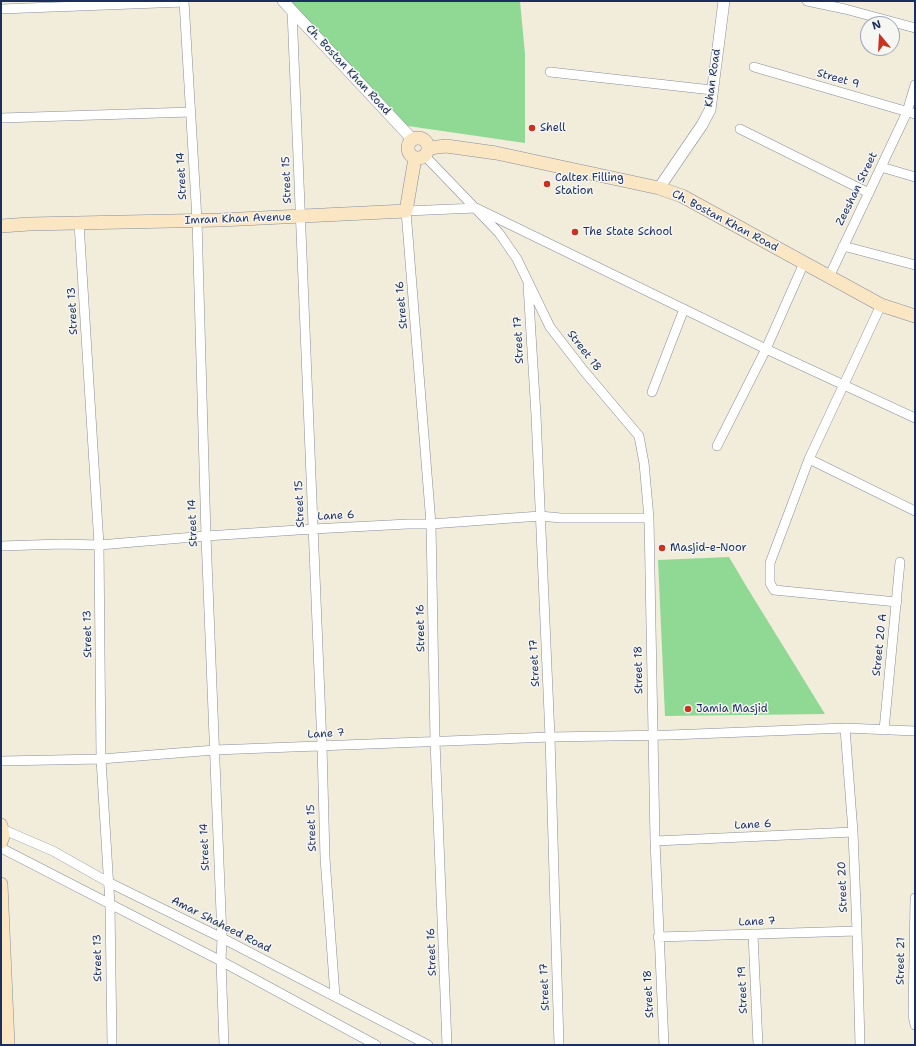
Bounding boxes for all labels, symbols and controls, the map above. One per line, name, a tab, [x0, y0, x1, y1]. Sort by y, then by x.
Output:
north arrow	[860, 16, 900, 56]
text: N	[870, 17, 883, 34]
street label: Ch. Bostan Khan Road	[303, 22, 393, 118]
street label: Khan Road	[702, 48, 724, 108]
street label: Street 9	[815, 67, 861, 91]
place label: Shell	[540, 121, 566, 135]
marker: Shell	[527, 123, 537, 133]
street label: Zeeshan Street	[833, 150, 881, 228]
street label: Street 14	[174, 152, 190, 200]
street label: Street 15	[280, 156, 294, 204]
place label: Caltex Filling Station	[555, 171, 624, 197]
marker: Caltex Filling Station	[542, 179, 552, 189]
street label: Ch. Bostan Khan Road	[670, 187, 780, 255]
street label: Imran Khan Avenue	[184, 211, 292, 227]
place label: The State School	[583, 225, 672, 239]
marker: The State School	[570, 227, 580, 237]
street label: Street 16	[393, 281, 411, 329]
street label: Street 13	[65, 287, 81, 335]
street label: Street 17	[511, 316, 527, 364]
street label: Street 18	[564, 328, 604, 374]
street label: Street 15	[293, 480, 307, 528]
street label: Street 14	[186, 499, 200, 547]
street label: Lane 6	[317, 508, 355, 524]
place label: Masjid-e-Noor	[670, 541, 747, 555]
marker: Masjid-e-Noor	[657, 543, 667, 553]
street label: Street 16	[414, 604, 428, 652]
street label: Street 13	[81, 610, 95, 658]
street label: Street 20 A	[870, 613, 890, 677]
street label: Street 17	[527, 639, 543, 687]
street label: Street 18	[632, 646, 646, 694]
place label: Jamia Masjid	[696, 702, 768, 716]
marker: Jamia Masjid	[683, 704, 693, 714]
street label: Lane 7	[307, 726, 345, 742]
street label: Street 15	[305, 804, 319, 852]
street label: Lane 6	[734, 817, 772, 833]
street label: Street 14	[198, 823, 212, 871]
street label: Street 20	[836, 861, 850, 913]
street label: Amar Shaheed Road	[169, 894, 273, 956]
street label: Lane 7	[738, 915, 776, 929]
street label: Street 16	[425, 928, 439, 976]
street label: Street 13	[91, 934, 105, 982]
street label: Street 21	[894, 937, 908, 985]
street label: Street 17	[538, 963, 552, 1011]
street label: Street 19	[736, 966, 750, 1014]
street label: Street 18	[641, 970, 657, 1018]

